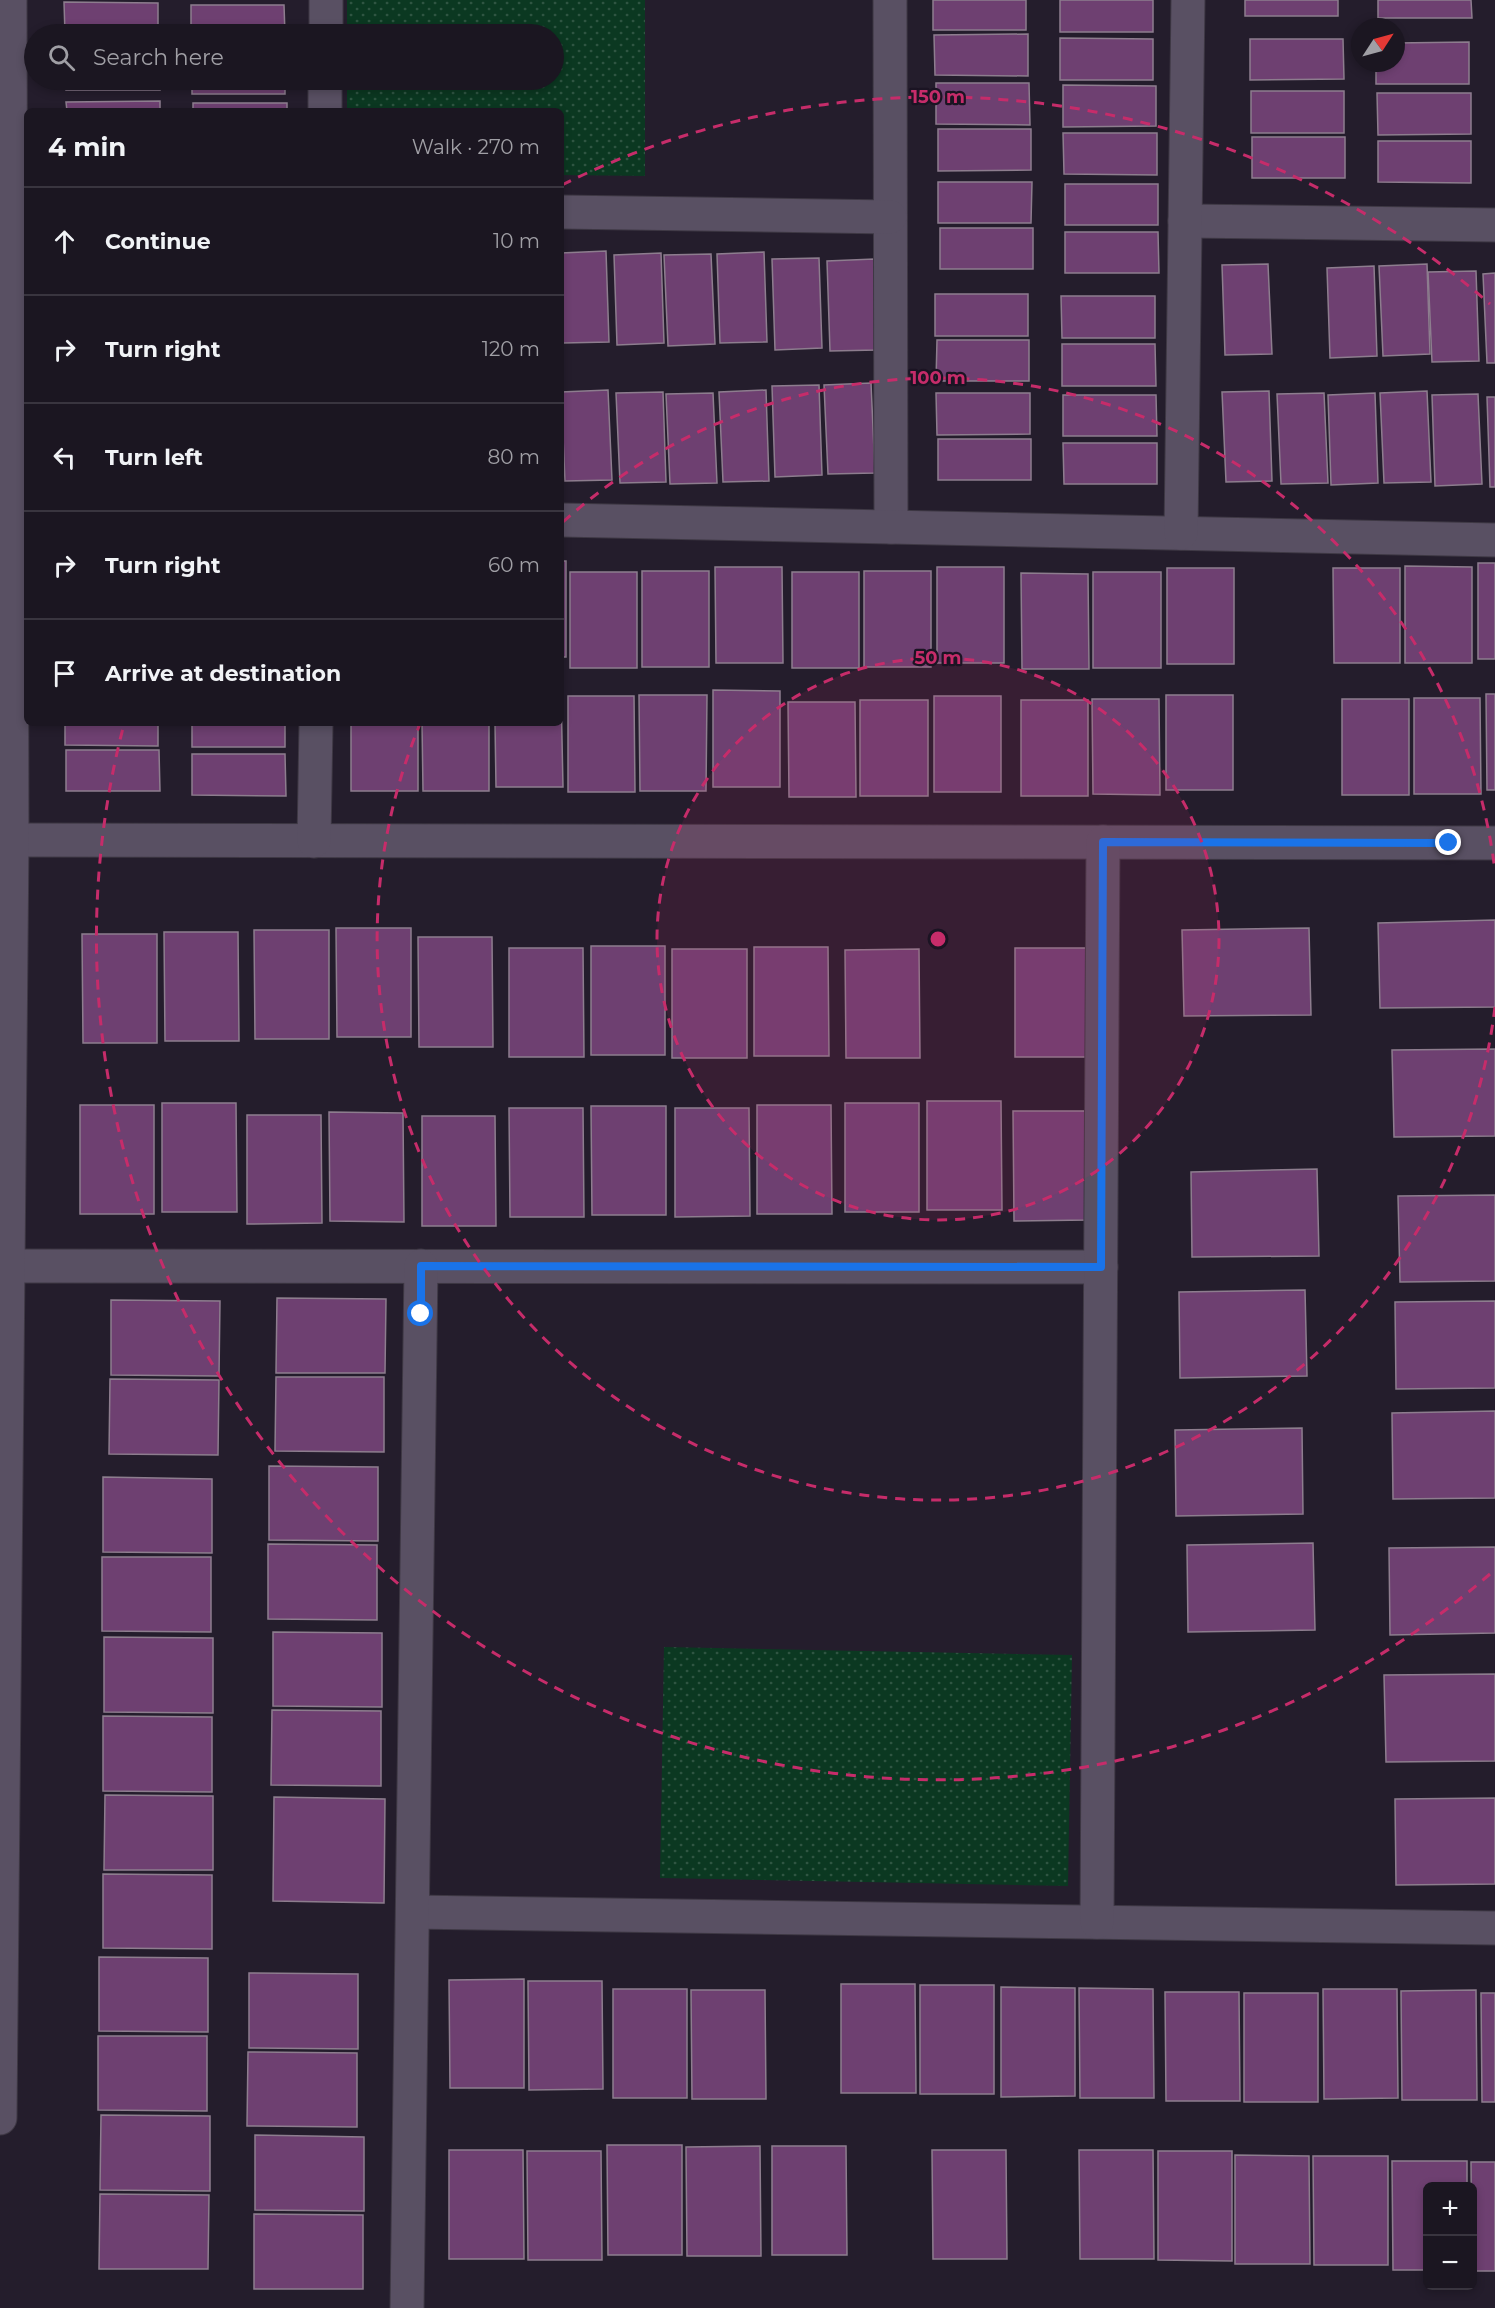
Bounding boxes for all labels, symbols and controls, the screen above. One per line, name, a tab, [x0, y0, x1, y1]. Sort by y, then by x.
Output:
north arrow	[1351, 18, 1405, 72]
search box	[24, 24, 564, 90]
icon: search	[45, 41, 78, 74]
text: Search here	[93, 44, 224, 71]
text: 150 m	[911, 86, 965, 108]
text: 4 min	[48, 131, 126, 163]
text: Walk · 270 m	[412, 135, 540, 159]
icon: ahead	[48, 225, 81, 258]
text: Continue	[105, 228, 211, 255]
text: 10 m	[493, 229, 540, 253]
icon: right	[48, 333, 81, 366]
text: Turn right	[105, 336, 220, 363]
text: 120 m	[482, 337, 540, 361]
text: 100 m	[910, 367, 966, 389]
icon: left	[48, 441, 81, 474]
text: Turn left	[105, 444, 203, 471]
text: 80 m	[488, 445, 540, 469]
icon: right	[48, 549, 81, 582]
text: Turn right	[105, 552, 220, 579]
text: 60 m	[488, 553, 540, 577]
text: 50 m	[915, 647, 961, 669]
icon: arrive	[48, 657, 81, 690]
text: Arrive at destination	[105, 660, 341, 687]
route end	[1435, 829, 1461, 855]
centre of rings	[928, 929, 948, 949]
route start	[407, 1300, 433, 1326]
map controls	[1423, 2182, 1477, 2290]
button: +	[1423, 2182, 1477, 2236]
button: −	[1423, 2236, 1477, 2290]

